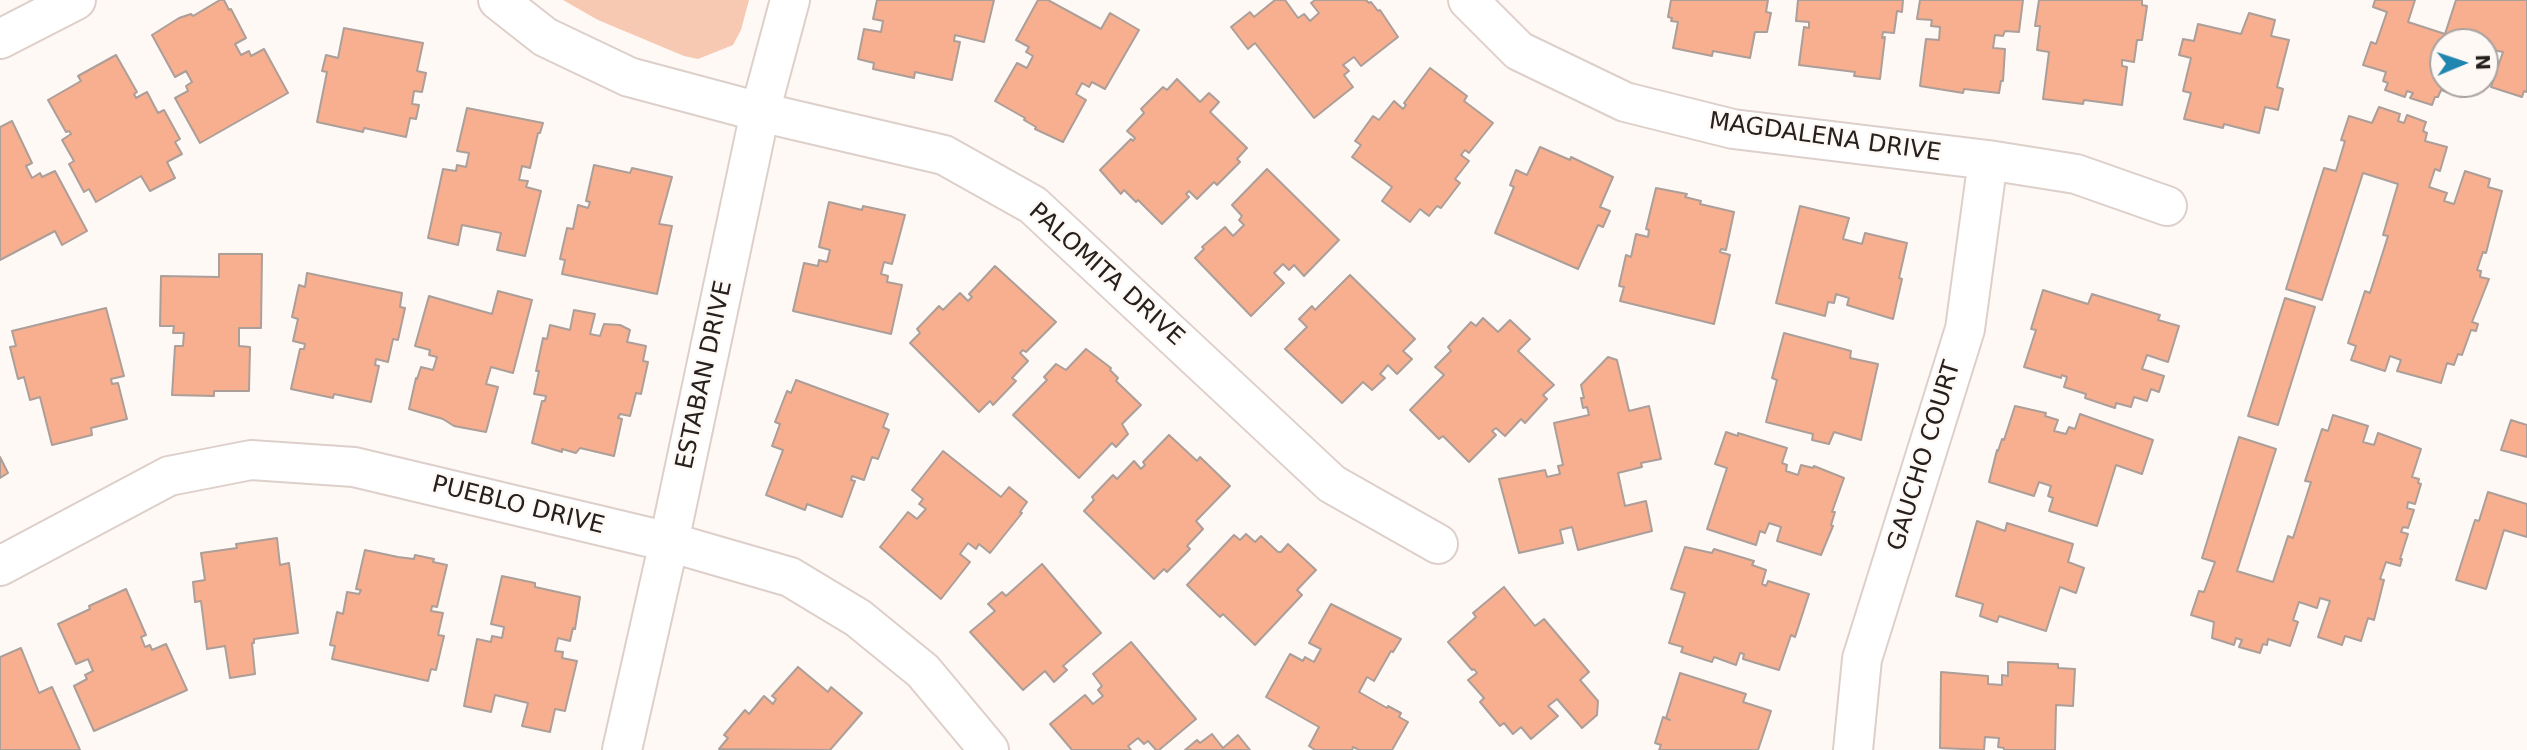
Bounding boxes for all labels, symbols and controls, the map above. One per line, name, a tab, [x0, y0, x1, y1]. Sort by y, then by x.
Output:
north arrow	[2429, 28, 2499, 98]
text: N	[2472, 54, 2494, 71]
street label: MAGDALENA DRIVE	[1707, 107, 1943, 169]
street label: PALOMITA DRIVE	[1022, 198, 1190, 352]
street label: ESTABAN DRIVE	[671, 278, 739, 472]
street label: GAUCHO COURT	[1882, 358, 1968, 554]
street label: PUEBLO DRIVE	[429, 471, 607, 541]

